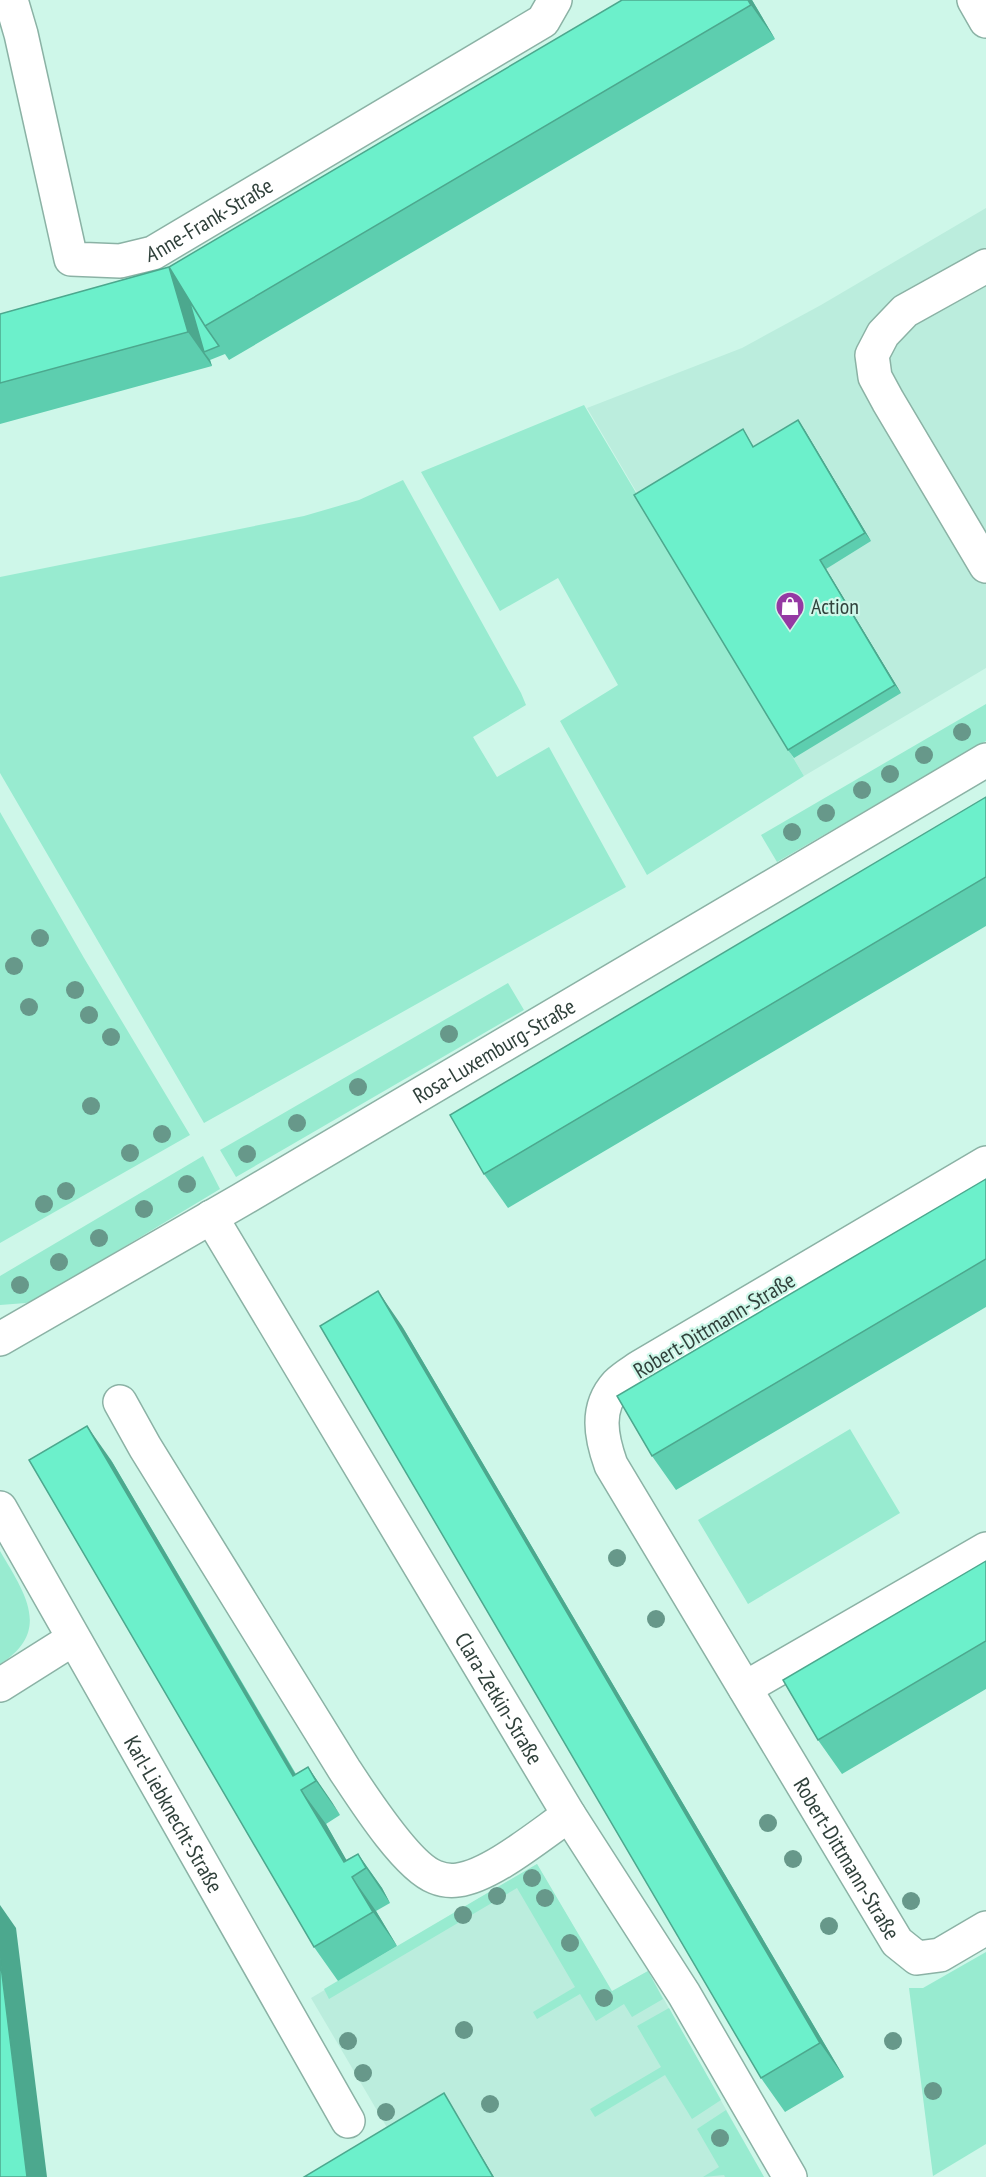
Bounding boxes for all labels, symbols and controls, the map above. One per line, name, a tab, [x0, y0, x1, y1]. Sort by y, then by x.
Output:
street label: Anne-Frank-Straße	[143, 171, 278, 268]
shop icon: Action	[774, 590, 806, 632]
place label: Action	[811, 592, 859, 620]
street label: Rosa-Luxemburg-Straße	[408, 992, 580, 1109]
street label: Robert-Dittmann-Straße	[628, 1266, 800, 1384]
street label: Clara-Zetkin-Straße	[449, 1627, 549, 1769]
street label: Karl-Liebknecht-Straße	[118, 1731, 229, 1898]
street label: Robert-Dittmann-Straße	[788, 1772, 906, 1945]

